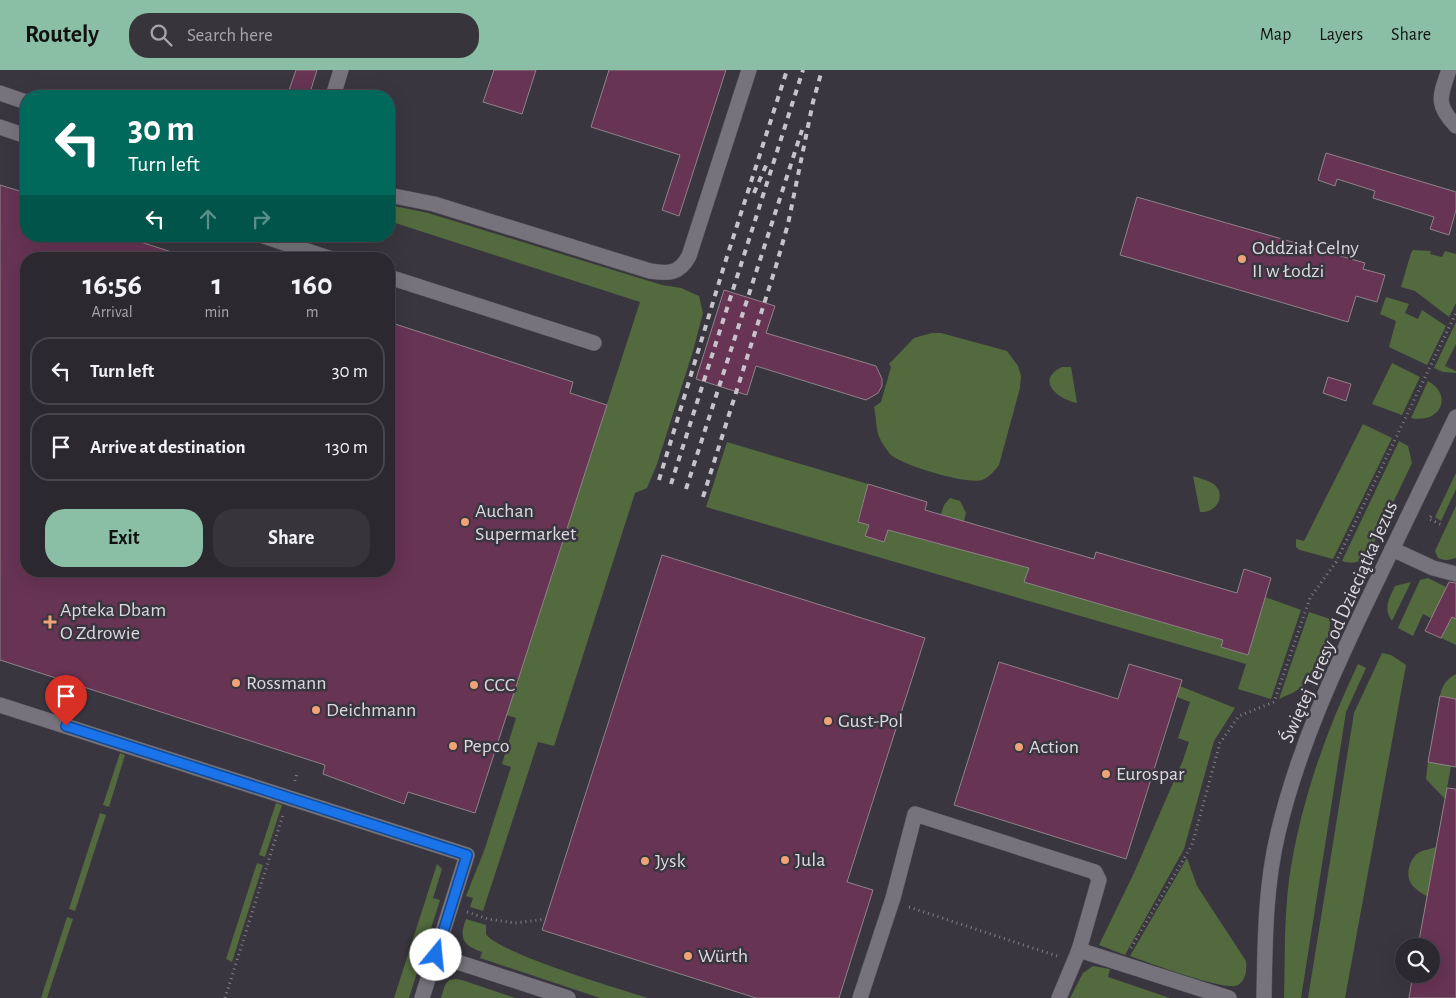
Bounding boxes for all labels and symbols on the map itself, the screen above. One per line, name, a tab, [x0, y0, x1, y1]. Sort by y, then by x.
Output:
place label: Oddział Celny II w Łodzi	[1252, 238, 1359, 281]
marker: Oddział Celny II w Łodzi	[1236, 253, 1248, 265]
street label: Świętej Teresy od Dzieciątka Jezus	[1276, 498, 1401, 746]
place label: Auchan Supermarket	[475, 501, 577, 544]
marker: Auchan Supermarket	[459, 516, 471, 528]
place label: Apteka Dbam O Zdrowie	[60, 600, 166, 643]
marker: Apteka Dbam O Zdrowie	[44, 616, 56, 628]
place label: Rossmann	[246, 673, 326, 693]
pin	[45, 675, 87, 726]
place label: CCC	[484, 675, 515, 695]
marker: Rossmann	[230, 677, 242, 689]
marker: CCC	[468, 679, 480, 691]
place label: Deichmann	[326, 700, 416, 720]
marker: Deichmann	[310, 704, 322, 716]
place label: Gust-Pol	[838, 711, 903, 731]
marker: Gust-Pol	[822, 715, 834, 727]
place label: Pepco	[463, 736, 509, 756]
place label: Action	[1029, 737, 1079, 757]
marker: Pepco	[447, 740, 459, 752]
marker: Action	[1013, 741, 1025, 753]
place label: Eurospar	[1116, 764, 1185, 784]
marker: Eurospar	[1100, 768, 1112, 780]
place label: Jula	[795, 850, 825, 870]
place label: Jysk	[655, 851, 686, 871]
marker: Jula	[779, 854, 791, 866]
marker: Jysk	[639, 855, 651, 867]
position arrow	[409, 928, 461, 980]
place label: Würth	[698, 946, 748, 966]
marker: Würth	[682, 950, 694, 962]

